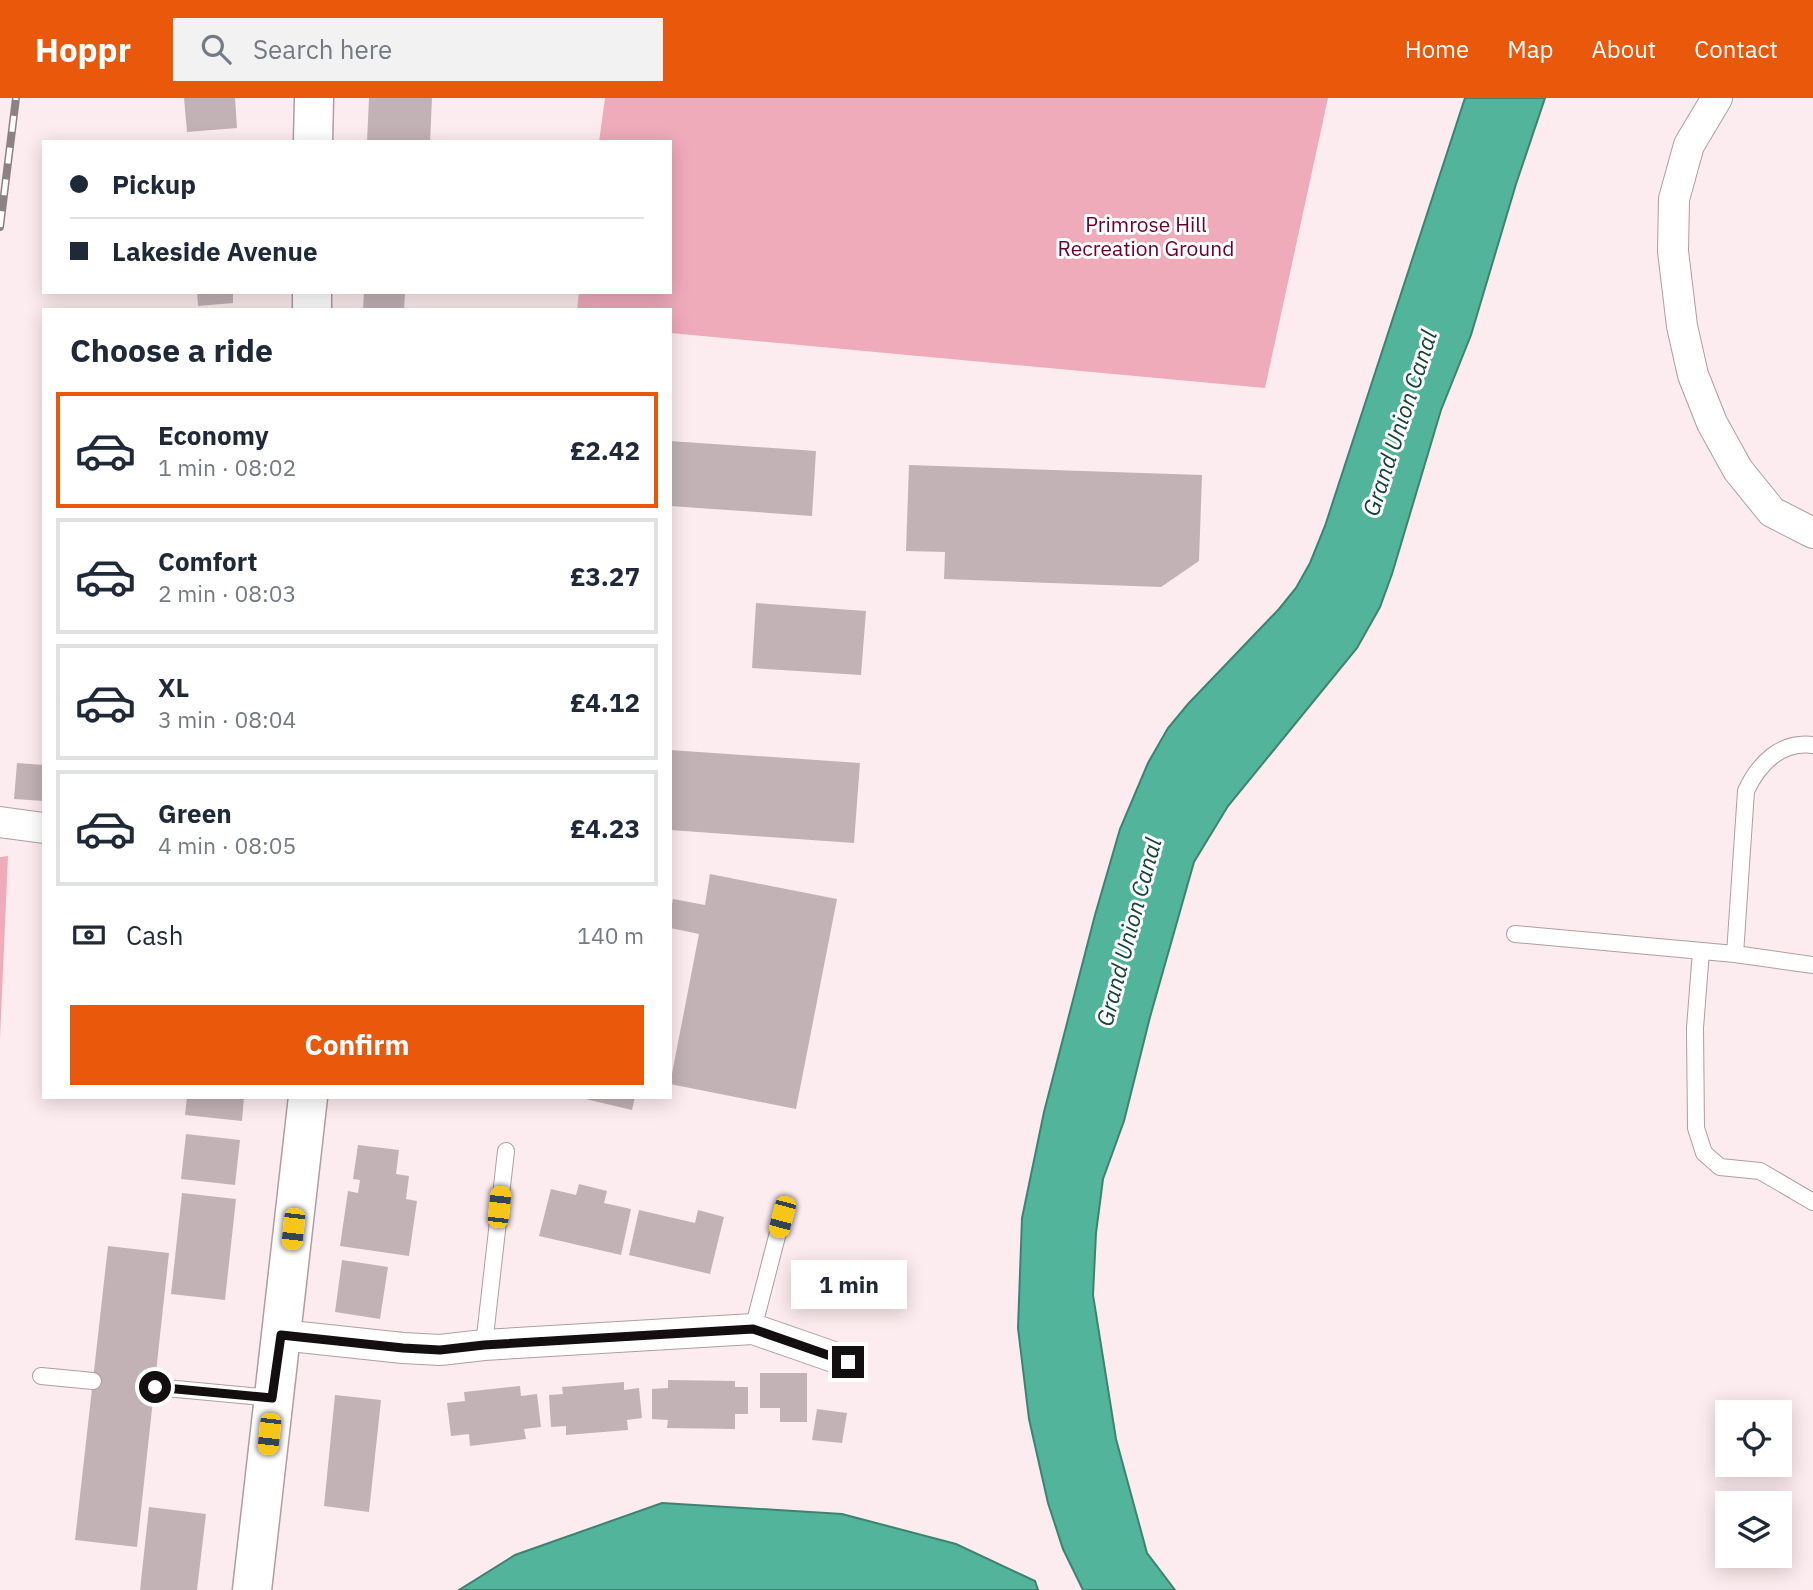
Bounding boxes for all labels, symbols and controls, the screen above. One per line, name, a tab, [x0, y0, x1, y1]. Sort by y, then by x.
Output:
search box	[173, 18, 663, 81]
text: Hoppr	[35, 28, 131, 71]
icon: search	[197, 30, 235, 68]
text: Search here	[253, 32, 392, 66]
text: Home	[1405, 33, 1469, 65]
text: Map	[1507, 33, 1553, 65]
text: About	[1591, 33, 1656, 65]
text: Contact	[1694, 33, 1778, 65]
text: Pickup	[112, 167, 196, 201]
park label: Primrose Hill Recreation Ground	[1058, 210, 1234, 262]
text: Lakeside Avenue	[112, 234, 318, 268]
water label: Grand Union Canal	[1355, 325, 1443, 519]
text: Choose a ride	[70, 329, 273, 371]
text: Economy	[158, 418, 269, 452]
icon: car	[74, 419, 137, 482]
text: £2.42	[570, 433, 640, 467]
text: 1 min · 08:02	[158, 452, 296, 482]
text: Comfort	[158, 544, 257, 578]
icon: car	[74, 545, 137, 608]
text: £3.27	[570, 559, 640, 593]
text: 2 min · 08:03	[158, 578, 296, 608]
text: XL	[158, 670, 189, 704]
icon: car	[74, 671, 137, 734]
text: £4.12	[570, 685, 640, 719]
text: 3 min · 08:04	[158, 704, 296, 734]
text: Green	[158, 796, 232, 830]
icon: car	[74, 797, 137, 860]
text: £4.23	[570, 811, 640, 845]
text: 4 min · 08:05	[158, 830, 296, 860]
water label: Grand Union Canal	[1089, 834, 1168, 1029]
icon: cash	[70, 916, 108, 954]
text: Cash	[126, 918, 183, 952]
text: 140 m	[577, 920, 644, 950]
button: Confirm	[70, 1005, 644, 1085]
car	[487, 1185, 512, 1229]
car	[767, 1194, 798, 1240]
car	[281, 1207, 306, 1251]
callout: 1 min	[790, 1260, 906, 1310]
text: 1 min	[819, 1269, 879, 1299]
route end	[832, 1346, 864, 1378]
route start	[139, 1371, 171, 1403]
map controls	[1715, 1400, 1792, 1568]
button: locate	[1715, 1400, 1792, 1477]
car	[257, 1412, 282, 1456]
button: layers	[1715, 1491, 1792, 1568]

